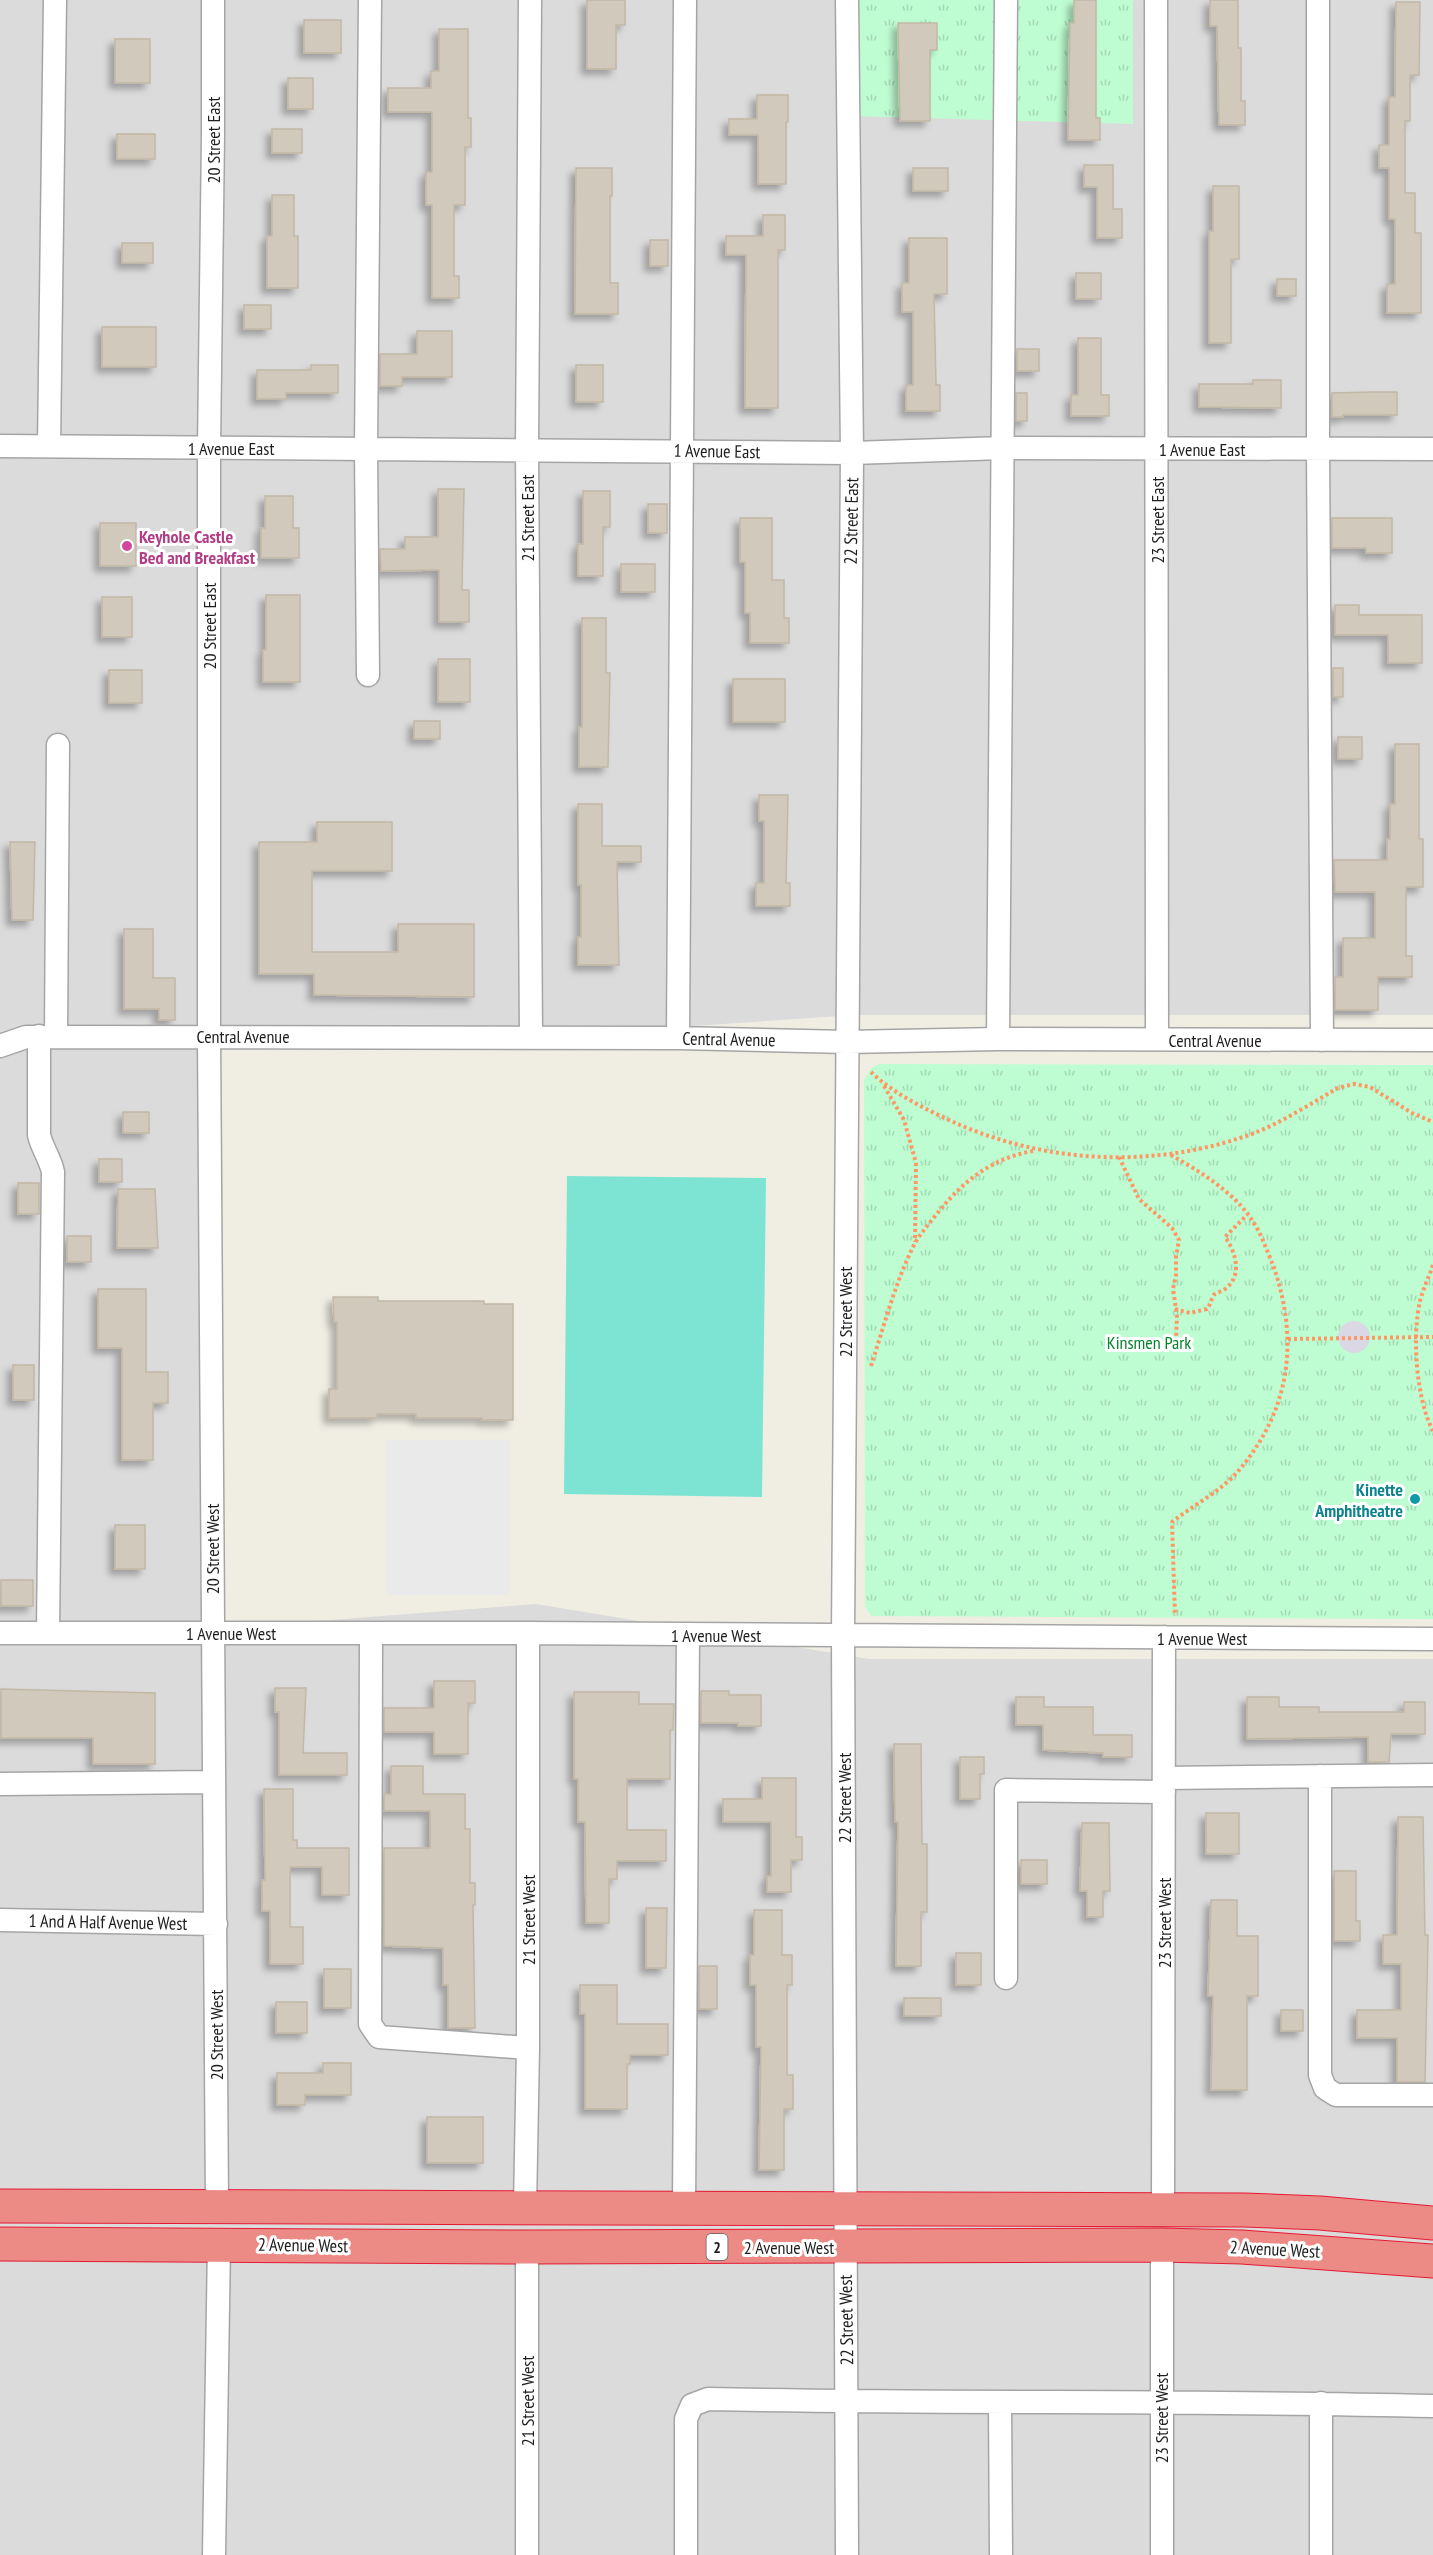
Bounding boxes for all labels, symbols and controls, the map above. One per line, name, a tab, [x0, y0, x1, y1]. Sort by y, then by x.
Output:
street label: 20 Street East	[202, 96, 225, 184]
street label: 1 Avenue East	[188, 437, 274, 460]
street label: 1 Avenue East	[1159, 438, 1245, 461]
street label: 1 Avenue East	[673, 439, 761, 463]
street label: 21 Street East	[516, 474, 539, 562]
street label: 23 Street East	[1146, 476, 1169, 564]
street label: 22 Street East	[839, 477, 863, 565]
place label: Keyhole Castle Bed and Breakfast	[139, 525, 256, 569]
marker: Keyhole Castle Bed and Breakfast	[120, 539, 134, 553]
street label: 20 Street East	[198, 582, 221, 670]
street label: Central Avenue	[196, 1025, 290, 1048]
street label: Central Avenue	[682, 1027, 776, 1051]
street label: Central Avenue	[1168, 1029, 1262, 1052]
street label: 22 Street West	[834, 1267, 857, 1357]
park label: Kinsmen Park	[1107, 1331, 1191, 1354]
place label: Kinette Amphitheatre	[1314, 1478, 1403, 1522]
marker: Kinette Amphitheatre	[1408, 1492, 1422, 1506]
street label: 20 Street West	[201, 1504, 224, 1594]
street label: 1 Avenue West	[186, 1622, 276, 1645]
street label: 1 Avenue West	[671, 1624, 761, 1647]
street label: 1 Avenue West	[1157, 1627, 1247, 1650]
street label: 22 Street West	[833, 1753, 856, 1843]
street label: 21 Street West	[517, 1875, 540, 1965]
street label: 23 Street West	[1153, 1878, 1176, 1968]
street label: 1 And A Half Avenue West	[28, 1909, 188, 1935]
street label: 20 Street West	[205, 1990, 228, 2080]
street label: 2 Avenue West	[258, 2233, 348, 2257]
road number: 2	[706, 2234, 728, 2260]
street label: 2 Avenue West	[1229, 2235, 1321, 2263]
street label: 2 Avenue West	[744, 2236, 834, 2259]
street label: 22 Street West	[834, 2274, 858, 2366]
street label: 21 Street West	[516, 2356, 539, 2446]
street label: 23 Street West	[1150, 2373, 1173, 2463]

